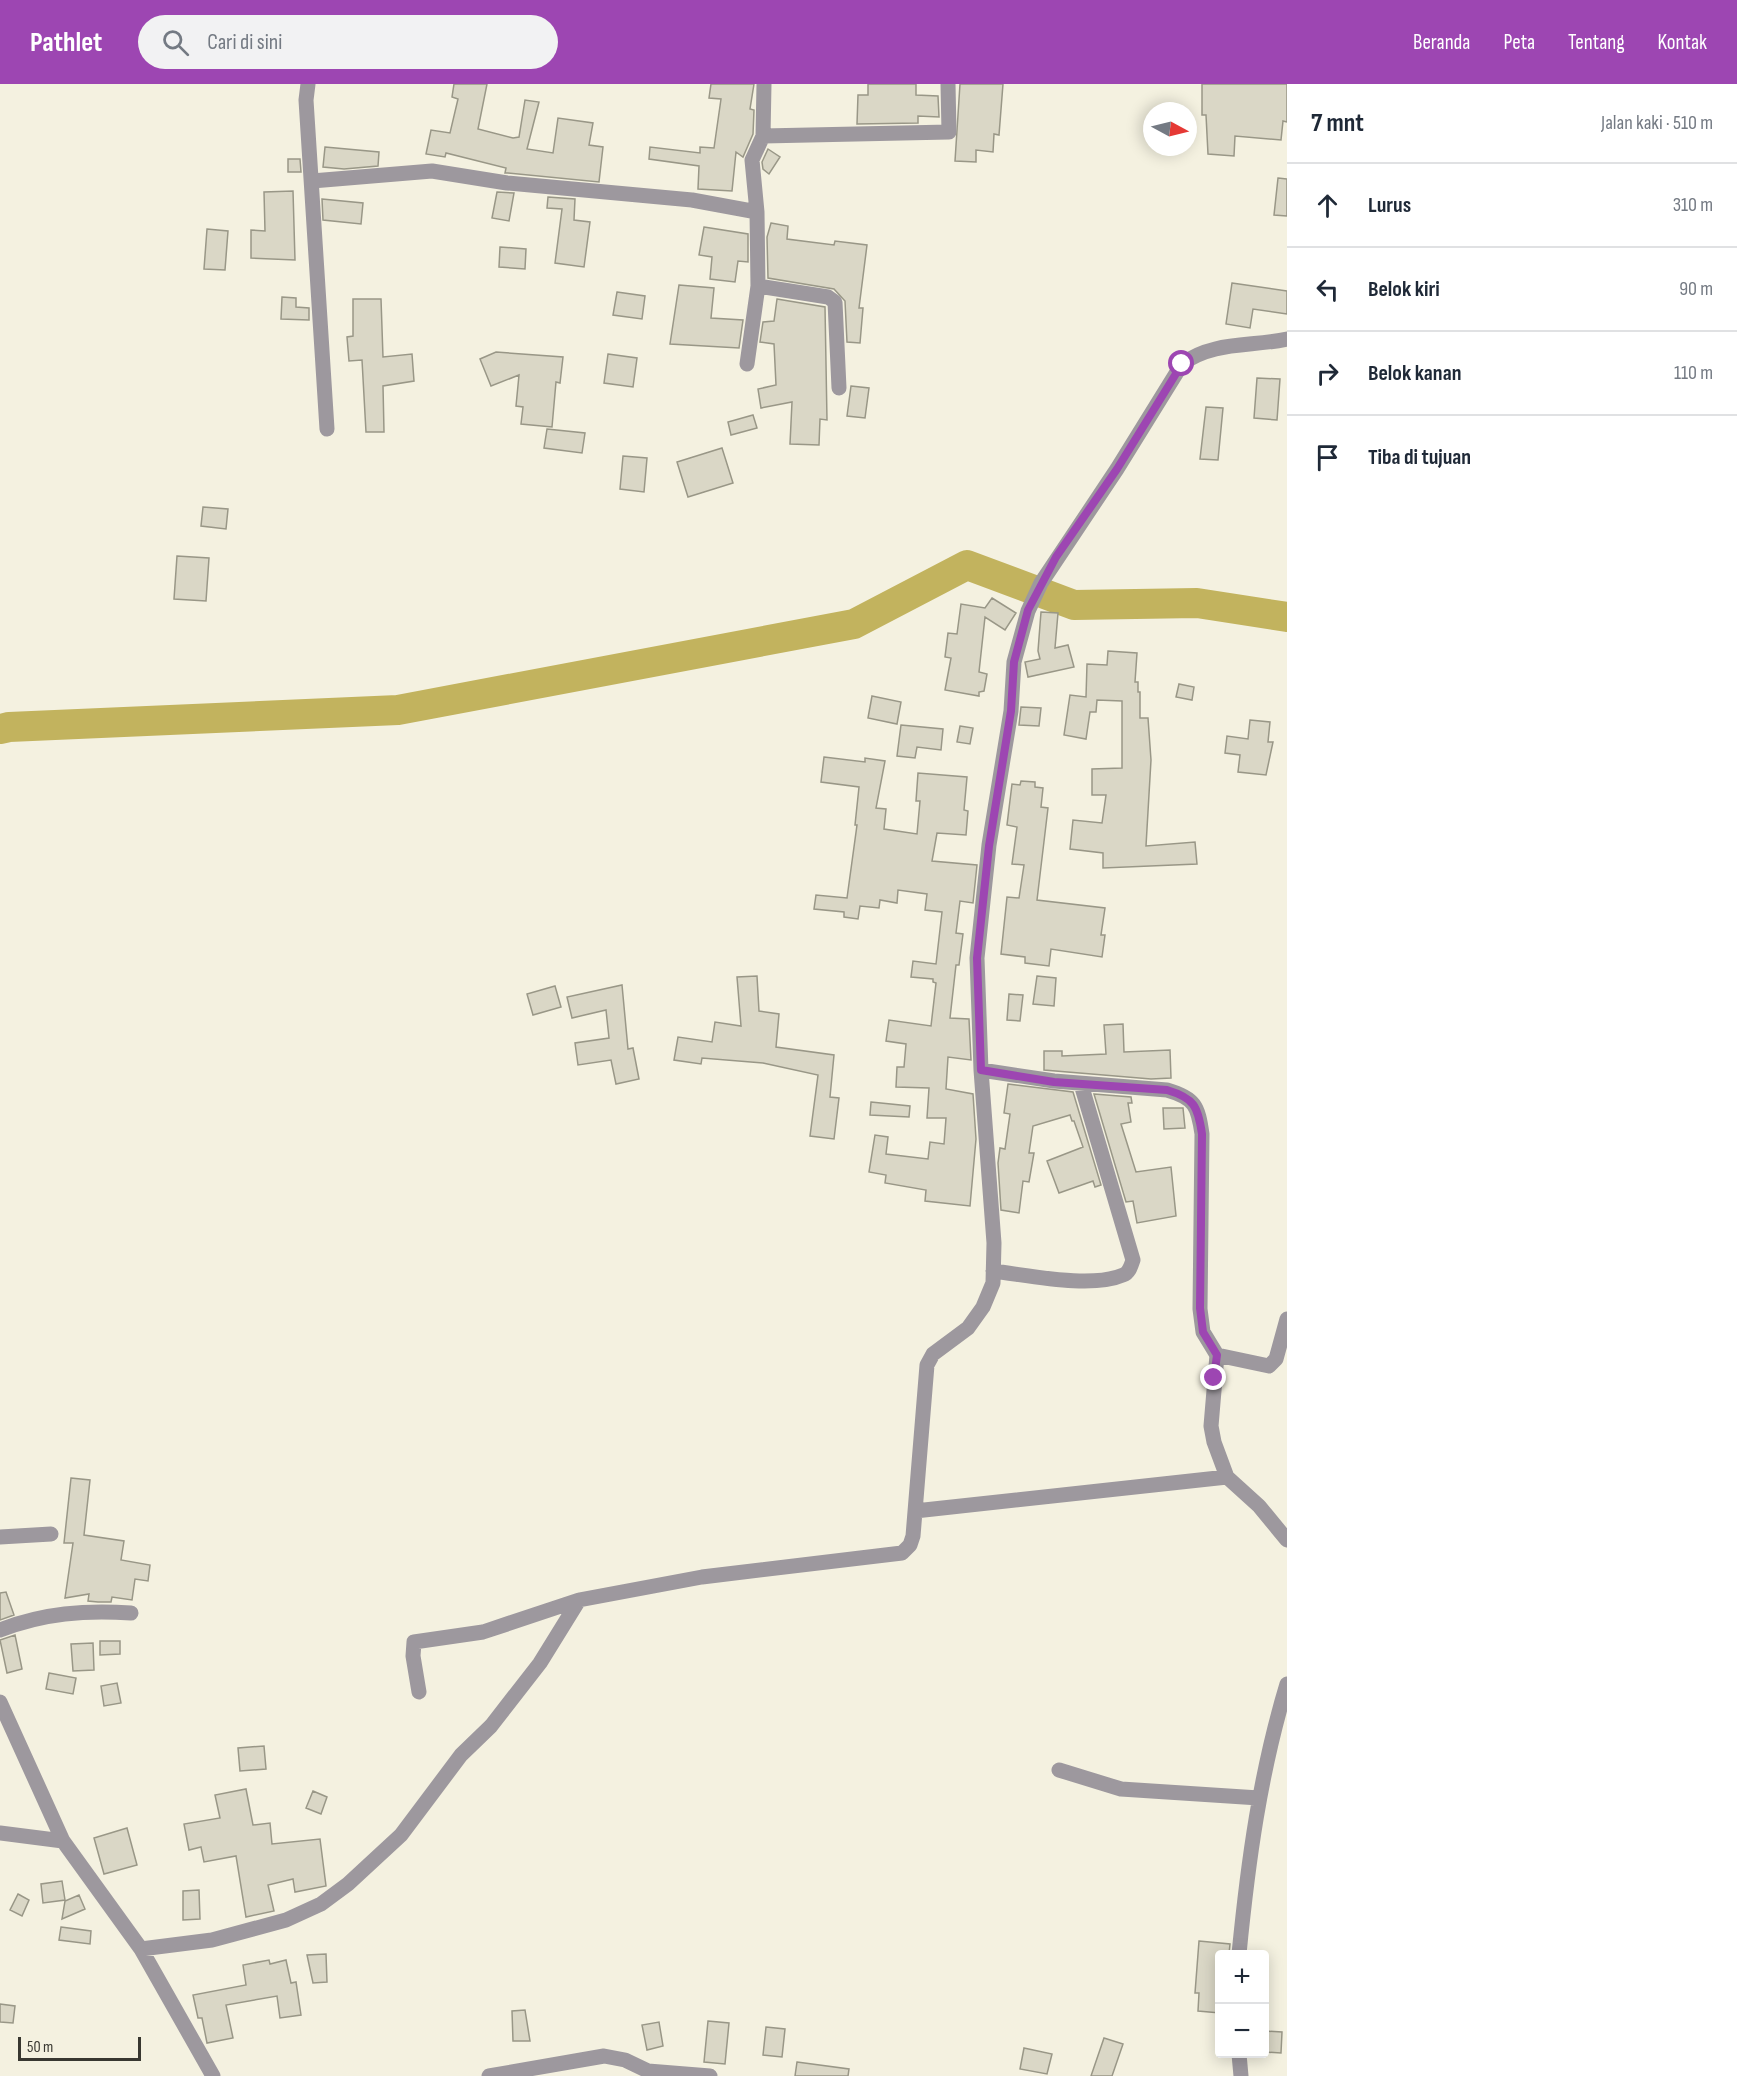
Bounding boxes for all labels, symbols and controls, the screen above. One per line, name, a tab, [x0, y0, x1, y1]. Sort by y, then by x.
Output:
search box	[138, 15, 558, 69]
text: Pathlet	[30, 26, 102, 59]
icon: search	[159, 26, 192, 59]
text: Cari di sini	[207, 29, 282, 56]
text: Beranda	[1413, 30, 1470, 55]
text: Peta	[1503, 30, 1535, 55]
text: Tentang	[1568, 30, 1625, 55]
text: Kontak	[1658, 30, 1707, 55]
north arrow	[1143, 102, 1197, 156]
text: 7 mnt	[1311, 108, 1364, 139]
text: Jalan kaki · 510 m	[1601, 111, 1713, 135]
icon: ahead	[1311, 189, 1344, 222]
text: Lurus	[1368, 192, 1411, 219]
text: 310 m	[1673, 193, 1713, 217]
icon: left	[1311, 273, 1344, 306]
text: Belok kiri	[1368, 276, 1440, 303]
text: 90 m	[1679, 277, 1713, 301]
route start	[1168, 350, 1194, 376]
icon: right	[1311, 357, 1344, 390]
text: Belok kanan	[1368, 360, 1461, 387]
text: 110 m	[1674, 361, 1713, 385]
icon: arrive	[1311, 441, 1344, 474]
text: Tiba di tujuan	[1368, 444, 1471, 471]
route end	[1200, 1364, 1226, 1390]
map controls	[1215, 1950, 1269, 2058]
button: +	[1215, 1950, 1269, 2004]
button: −	[1215, 2004, 1269, 2058]
scale bar	[18, 2034, 141, 2062]
text: 50 m	[27, 2038, 53, 2057]

